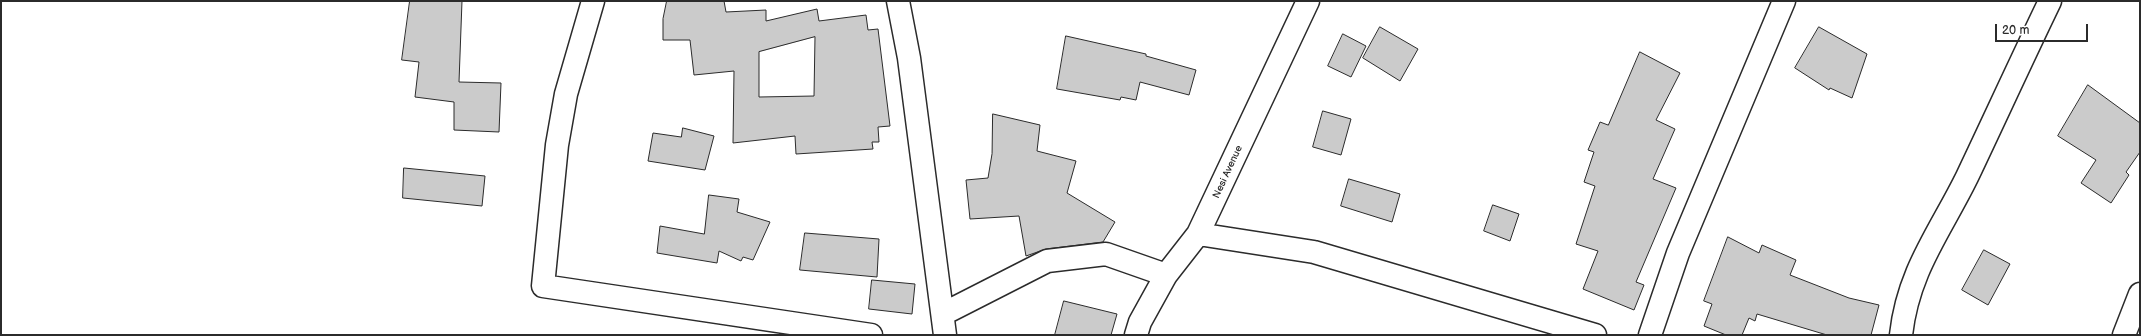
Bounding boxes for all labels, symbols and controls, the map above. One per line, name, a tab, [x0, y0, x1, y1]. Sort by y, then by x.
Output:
scale bar	[1997, 16, 2090, 42]
text: 20 m	[2002, 23, 2029, 38]
street label: Nesi Avenue	[1211, 144, 1245, 200]

